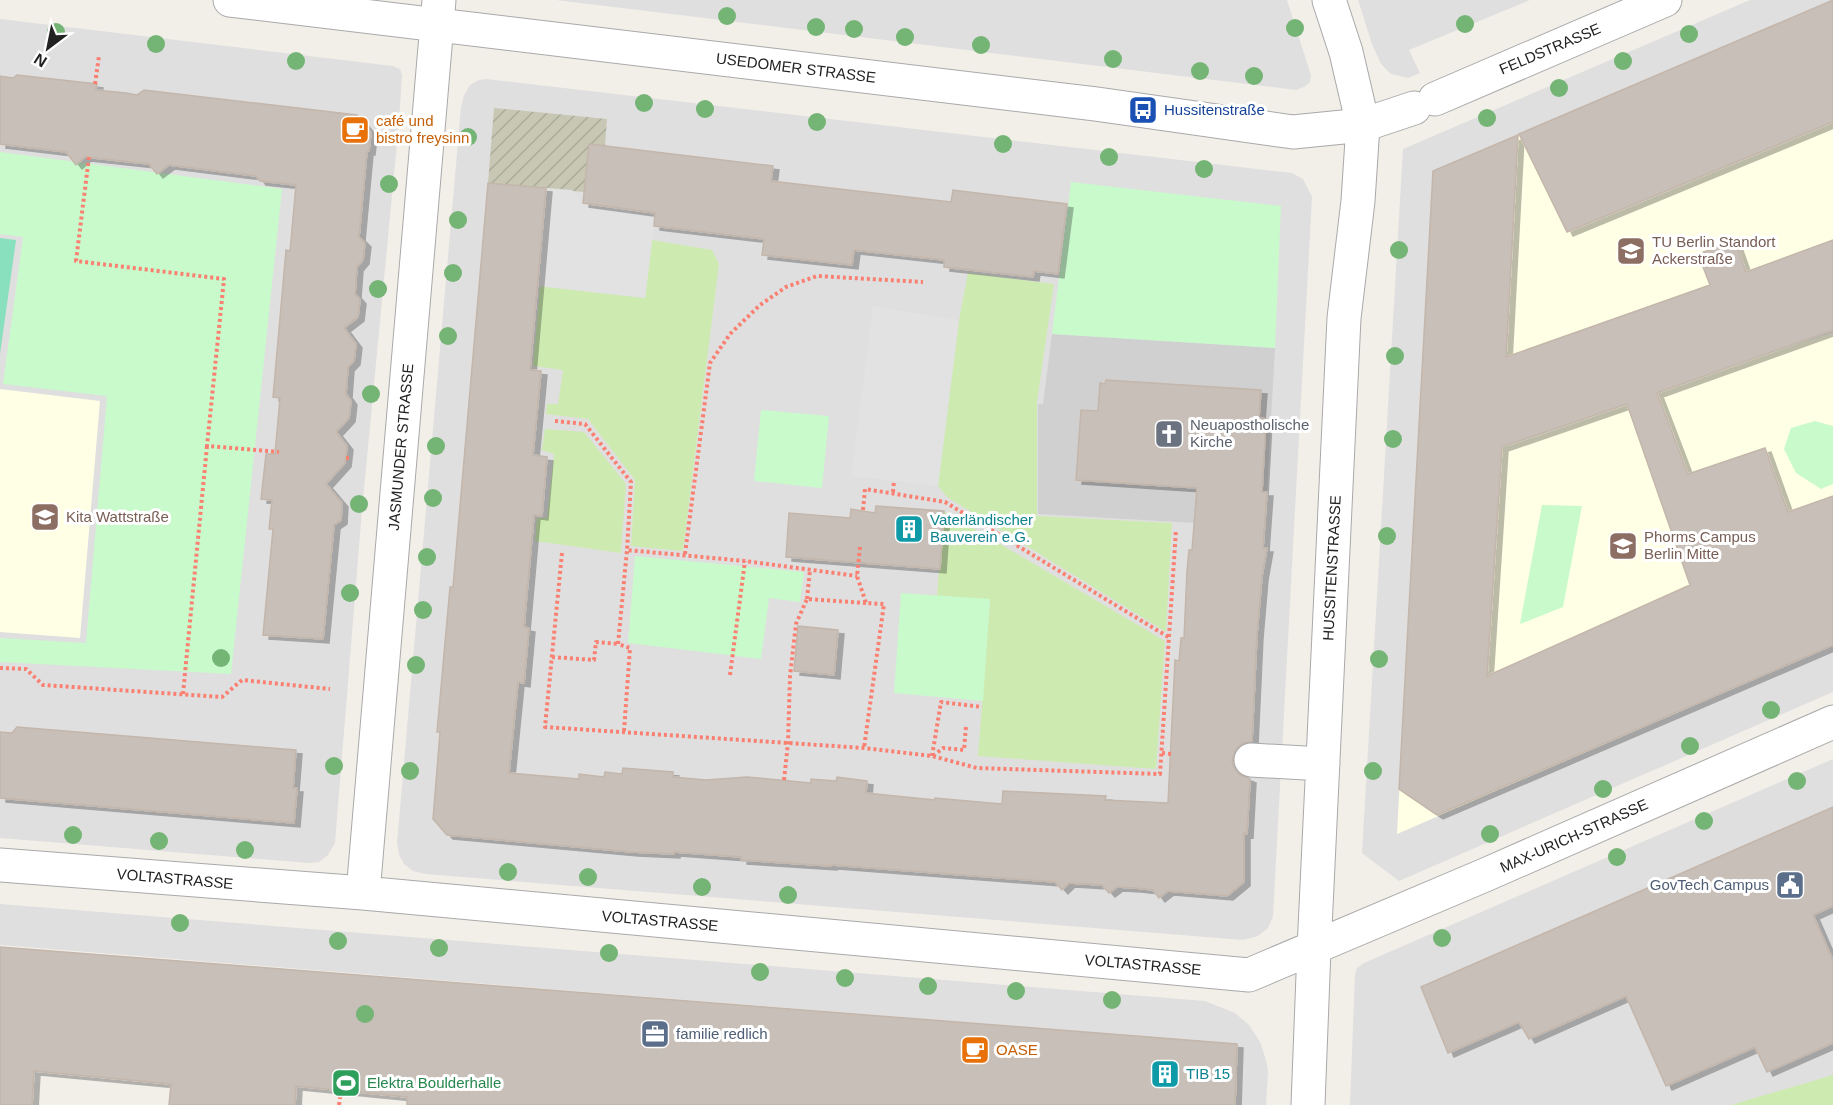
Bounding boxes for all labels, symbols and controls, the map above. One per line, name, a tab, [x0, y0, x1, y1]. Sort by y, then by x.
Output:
north arrow	[18, 18, 78, 78]
street label: FELDSTRASSE	[1497, 20, 1603, 78]
street label: USEDOMER STRASSE	[715, 49, 877, 86]
text: N	[31, 50, 50, 71]
bus stop icon: Hussitenstraße	[1127, 94, 1159, 126]
place label: Hussitenstraße	[1164, 101, 1265, 118]
place label: café und bistro freysinn	[376, 112, 469, 146]
cafe icon: café und bistro freysinn	[339, 114, 371, 146]
place label: TU Berlin Standort Ackerstraße	[1652, 233, 1776, 267]
school or university icon: TU Berlin Standort Ackerstraße	[1615, 235, 1647, 267]
street label: JASMUNDER STRASSE	[385, 363, 416, 531]
place label: Neuapostholische Kirche	[1190, 416, 1309, 450]
church icon: Neuapostholische Kirche	[1153, 418, 1185, 450]
street label: HUSSITENSTRASSE	[1319, 495, 1344, 641]
school or university icon: Kita Wattstraße	[29, 501, 61, 533]
place label: Kita Wattstraße	[66, 508, 169, 525]
place label: Vaterländischer Bauverein e.G.	[930, 511, 1033, 545]
building icon: Vaterländischer Bauverein e.G.	[893, 513, 925, 545]
place label: Phorms Campus Berlin Mitte	[1644, 528, 1756, 562]
school or university icon: Phorms Campus Berlin Mitte	[1607, 530, 1639, 562]
street label: MAX-URICH-STRASSE	[1497, 795, 1650, 876]
street label: VOLTASTRASSE	[116, 865, 234, 892]
public building icon: GovTech Campus	[1774, 869, 1806, 901]
place label: GovTech Campus	[1650, 876, 1769, 893]
street label: VOLTASTRASSE	[601, 907, 719, 934]
street label: VOLTASTRASSE	[1084, 951, 1202, 978]
office icon: familie redlich	[639, 1018, 671, 1050]
place label: familie redlich	[676, 1025, 768, 1042]
cafe icon: OASE	[959, 1034, 991, 1066]
place label: OASE	[996, 1041, 1038, 1058]
building icon: TIB 15	[1149, 1058, 1181, 1090]
place label: TIB 15	[1186, 1065, 1230, 1082]
sports icon: Elektra Boulderhalle	[330, 1067, 362, 1099]
place label: Elektra Boulderhalle	[367, 1074, 501, 1091]

